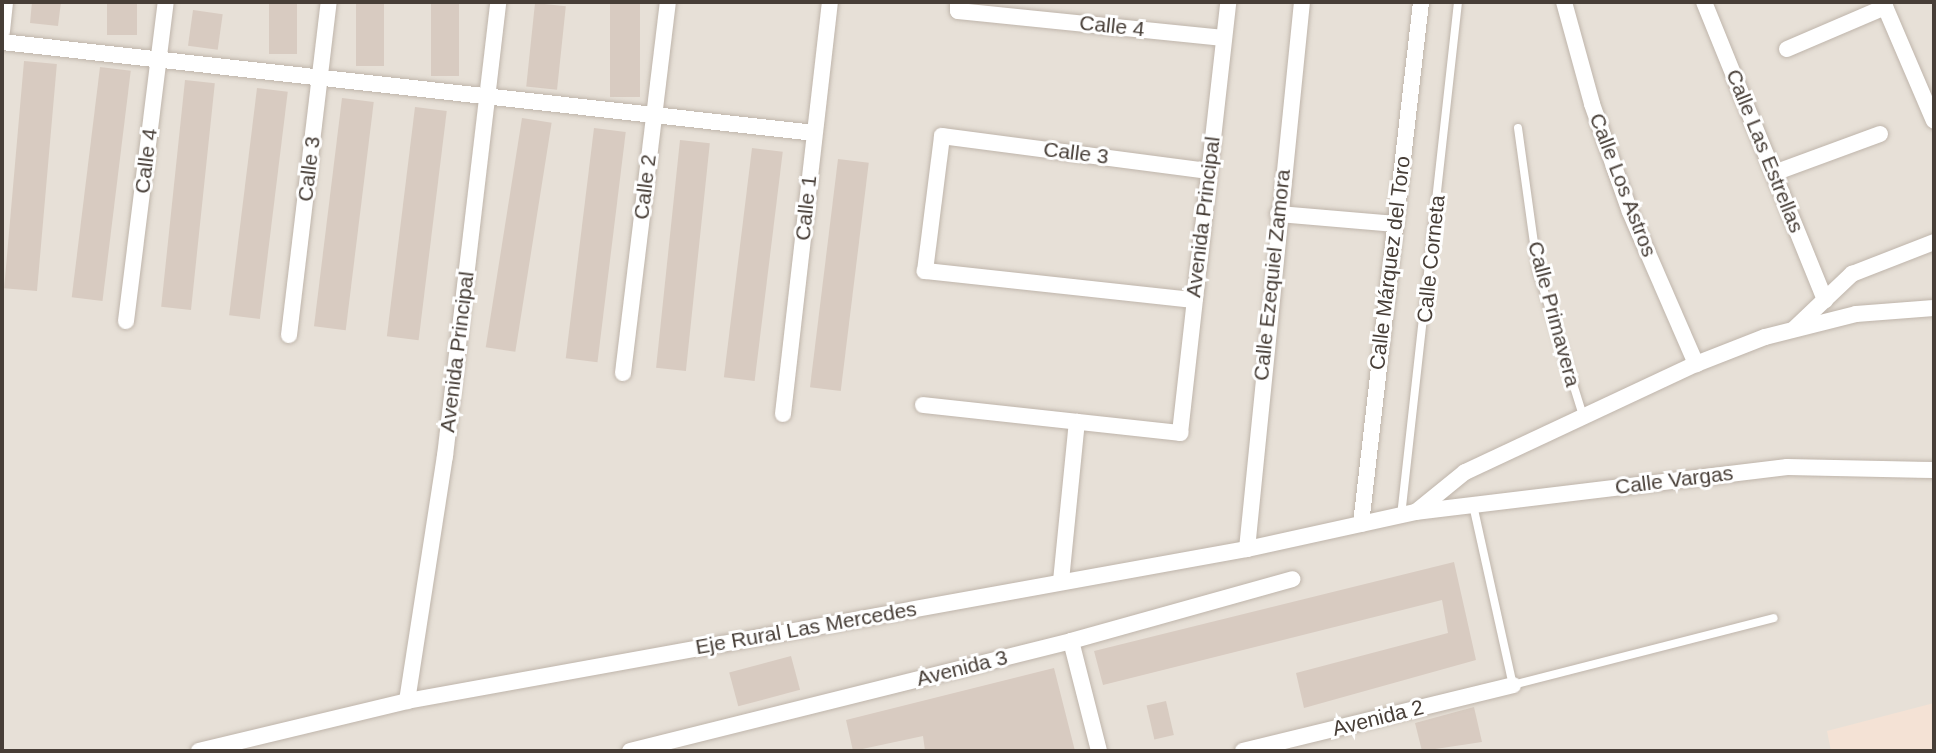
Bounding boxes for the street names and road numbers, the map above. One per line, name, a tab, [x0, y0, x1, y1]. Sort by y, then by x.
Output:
street label: Calle 4	[1078, 10, 1146, 42]
street label: Calle Las Estrellas	[1721, 66, 1809, 236]
street label: Calle Los Astros	[1584, 109, 1662, 261]
street label: Calle 4	[130, 127, 162, 195]
street label: Calle 3	[293, 135, 325, 203]
street label: Avenida Principal	[1181, 135, 1225, 299]
street label: Calle 3	[1042, 137, 1110, 169]
street label: Calle 2	[629, 153, 661, 221]
street label: Calle Márquez del Toro	[1364, 154, 1416, 372]
street label: Calle Ezequiel Zamora	[1248, 168, 1296, 382]
street label: Calle 1	[790, 174, 822, 242]
street label: Calle Corneta	[1412, 194, 1450, 324]
street label: Calle Primavera	[1522, 239, 1586, 389]
street label: Avenida Principal	[435, 270, 479, 434]
street label: Calle Vargas	[1614, 460, 1734, 500]
street label: Eje Rural Las Mercedes	[693, 596, 919, 660]
street label: Avenida 3	[914, 645, 1010, 691]
street label: Avenida 2	[1330, 695, 1426, 741]

